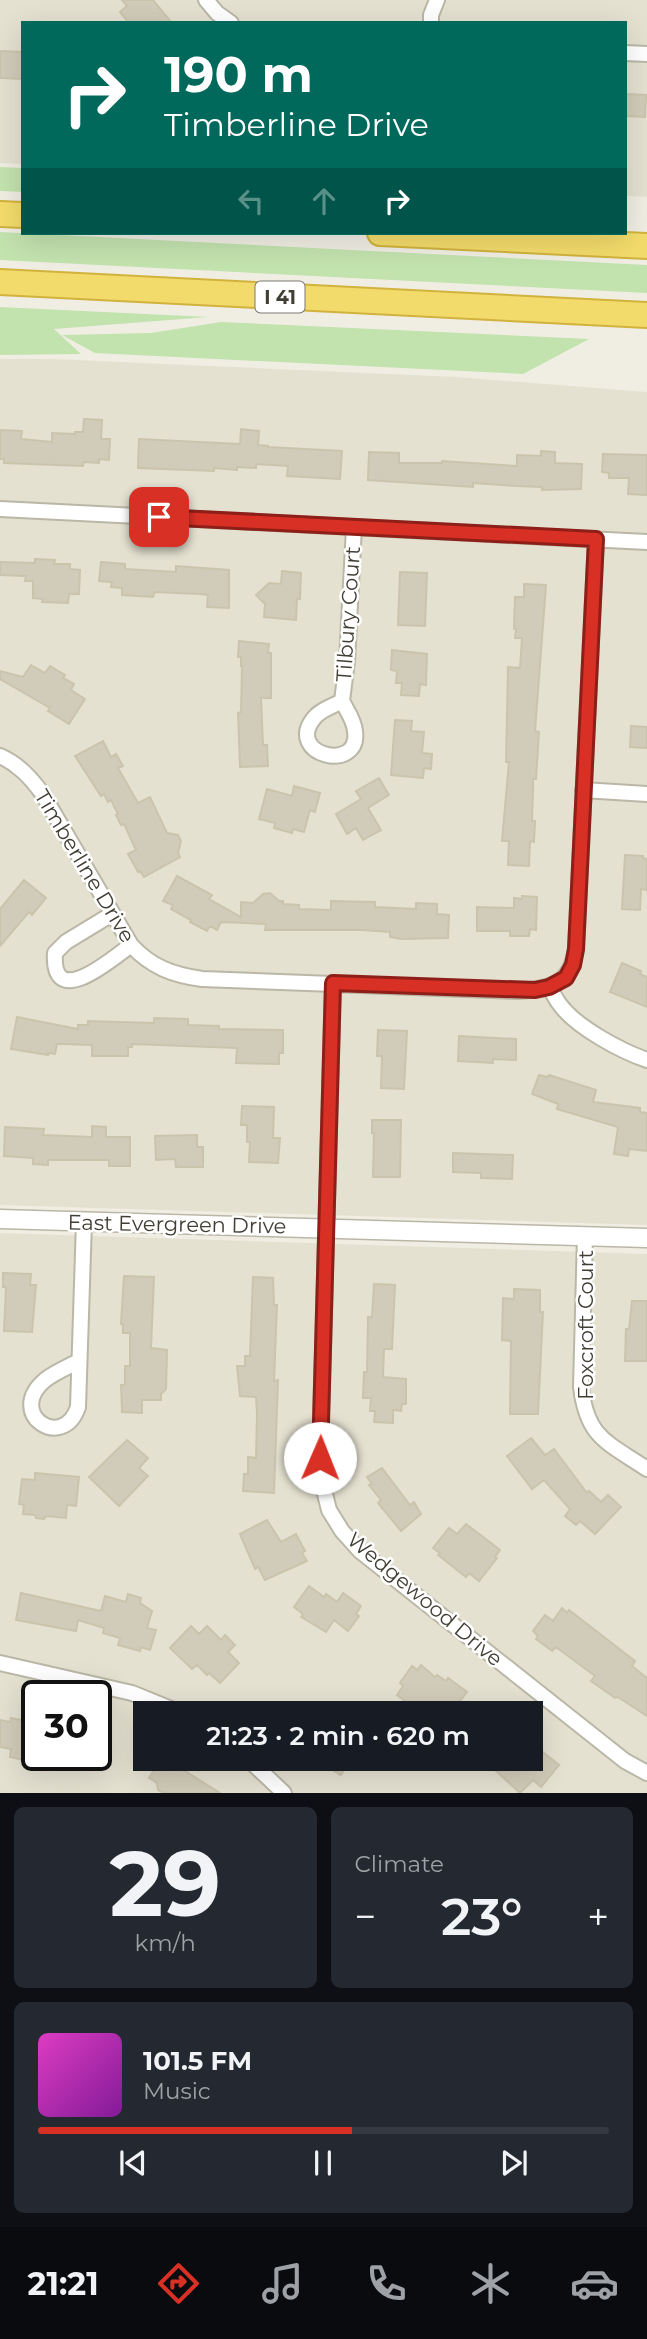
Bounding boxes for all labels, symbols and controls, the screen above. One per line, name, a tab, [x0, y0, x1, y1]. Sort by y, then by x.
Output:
text: 190 m	[164, 45, 313, 104]
icon: right	[49, 49, 140, 140]
text: Timberline Drive	[164, 105, 429, 144]
icon: left	[232, 182, 270, 220]
icon: ahead	[305, 182, 343, 220]
icon: right	[378, 182, 416, 220]
road number: I 41	[256, 282, 304, 312]
pin	[129, 487, 189, 547]
icon: arrive	[140, 498, 178, 536]
street label: Tilbury Court	[331, 545, 365, 683]
street label: Timberline Drive	[30, 785, 140, 947]
street label: East Evergreen Drive	[67, 1210, 287, 1238]
street label: Foxcroft Court	[573, 1250, 598, 1400]
position arrow	[283, 1421, 357, 1495]
street label: Wedgewood Drive	[342, 1527, 508, 1671]
speed limit sign: 30	[21, 1680, 112, 1771]
text: 21:23 · 2 min · 620 m	[206, 1720, 470, 1752]
text: 29	[109, 1828, 221, 1939]
text: Climate	[355, 1850, 444, 1878]
text: 23°	[441, 1885, 523, 1948]
text: −	[355, 1893, 376, 1940]
text: +	[587, 1893, 609, 1940]
text: km/h	[135, 1929, 196, 1957]
text: 101.5 FM	[143, 2045, 252, 2077]
text: Music	[143, 2077, 211, 2105]
icon: previous	[114, 2144, 152, 2182]
icon: pause	[304, 2144, 342, 2182]
icon: next	[495, 2144, 533, 2182]
icon: directions	[154, 2259, 203, 2308]
icon: music	[258, 2259, 307, 2308]
icon: phone	[362, 2259, 411, 2308]
icon: climate	[466, 2259, 515, 2308]
icon: car	[570, 2259, 619, 2308]
text: 21:21	[28, 2264, 99, 2303]

